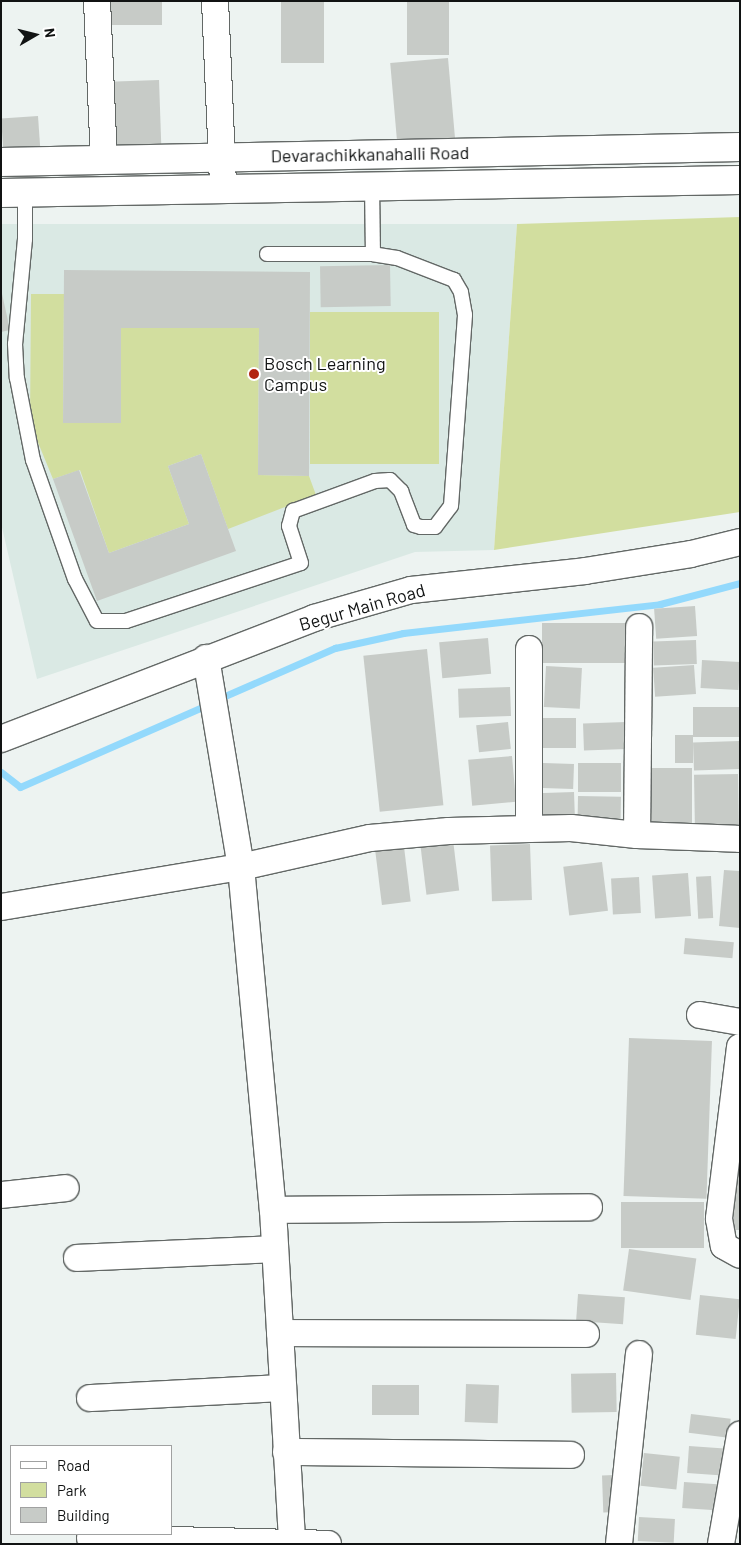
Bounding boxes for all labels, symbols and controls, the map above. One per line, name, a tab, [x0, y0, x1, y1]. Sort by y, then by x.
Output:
north arrow	[10, 10, 60, 60]
text: N	[41, 27, 59, 39]
street label: Devarachikkanahalli Road	[271, 141, 469, 167]
place label: Bosch Learning Campus	[264, 353, 386, 396]
marker: Bosch Learning Campus	[248, 368, 260, 380]
street label: Begur Main Road	[297, 579, 427, 635]
legend	[10, 1445, 172, 1535]
text: Road	[57, 1456, 90, 1474]
text: Park	[57, 1481, 86, 1499]
text: Building	[57, 1506, 110, 1524]

